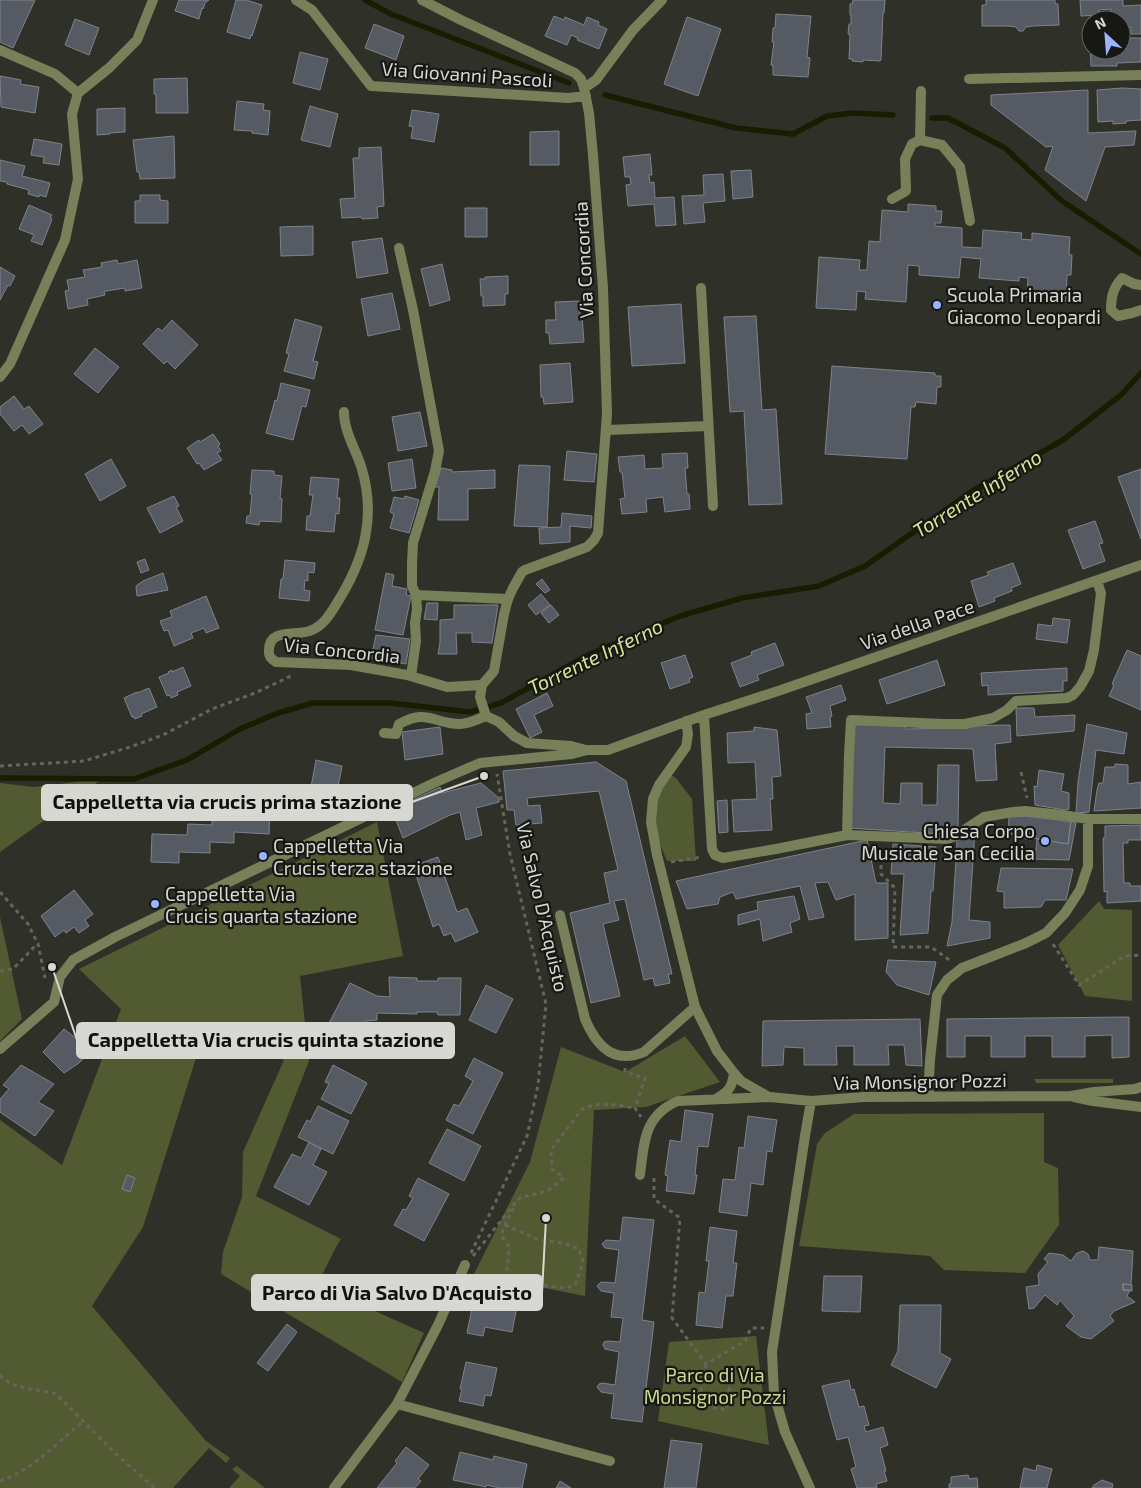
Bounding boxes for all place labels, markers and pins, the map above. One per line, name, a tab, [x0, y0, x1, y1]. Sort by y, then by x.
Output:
place label: Scuola Primaria Giacomo Leopardi	[947, 283, 1101, 328]
marker: Scuola Primaria Giacomo Leopardi	[931, 299, 943, 311]
callout: Cappelletta via crucis prima stazione	[42, 785, 412, 820]
place label: Chiesa Corpo Musicale San Cecilia	[861, 819, 1035, 864]
place label: Cappelletta Via Crucis terza stazione	[273, 834, 453, 879]
marker: Chiesa Corpo Musicale San Cecilia	[1039, 835, 1051, 847]
marker: Cappelletta Via Crucis terza stazione	[257, 850, 269, 862]
place label: Cappelletta Via Crucis quarta stazione	[165, 882, 358, 927]
marker: Cappelletta Via Crucis quarta stazione	[149, 898, 161, 910]
callout: Cappelletta Via crucis quinta stazione	[77, 1023, 454, 1058]
callout: Parco di Via Salvo D'Acquisto	[252, 1275, 542, 1310]

